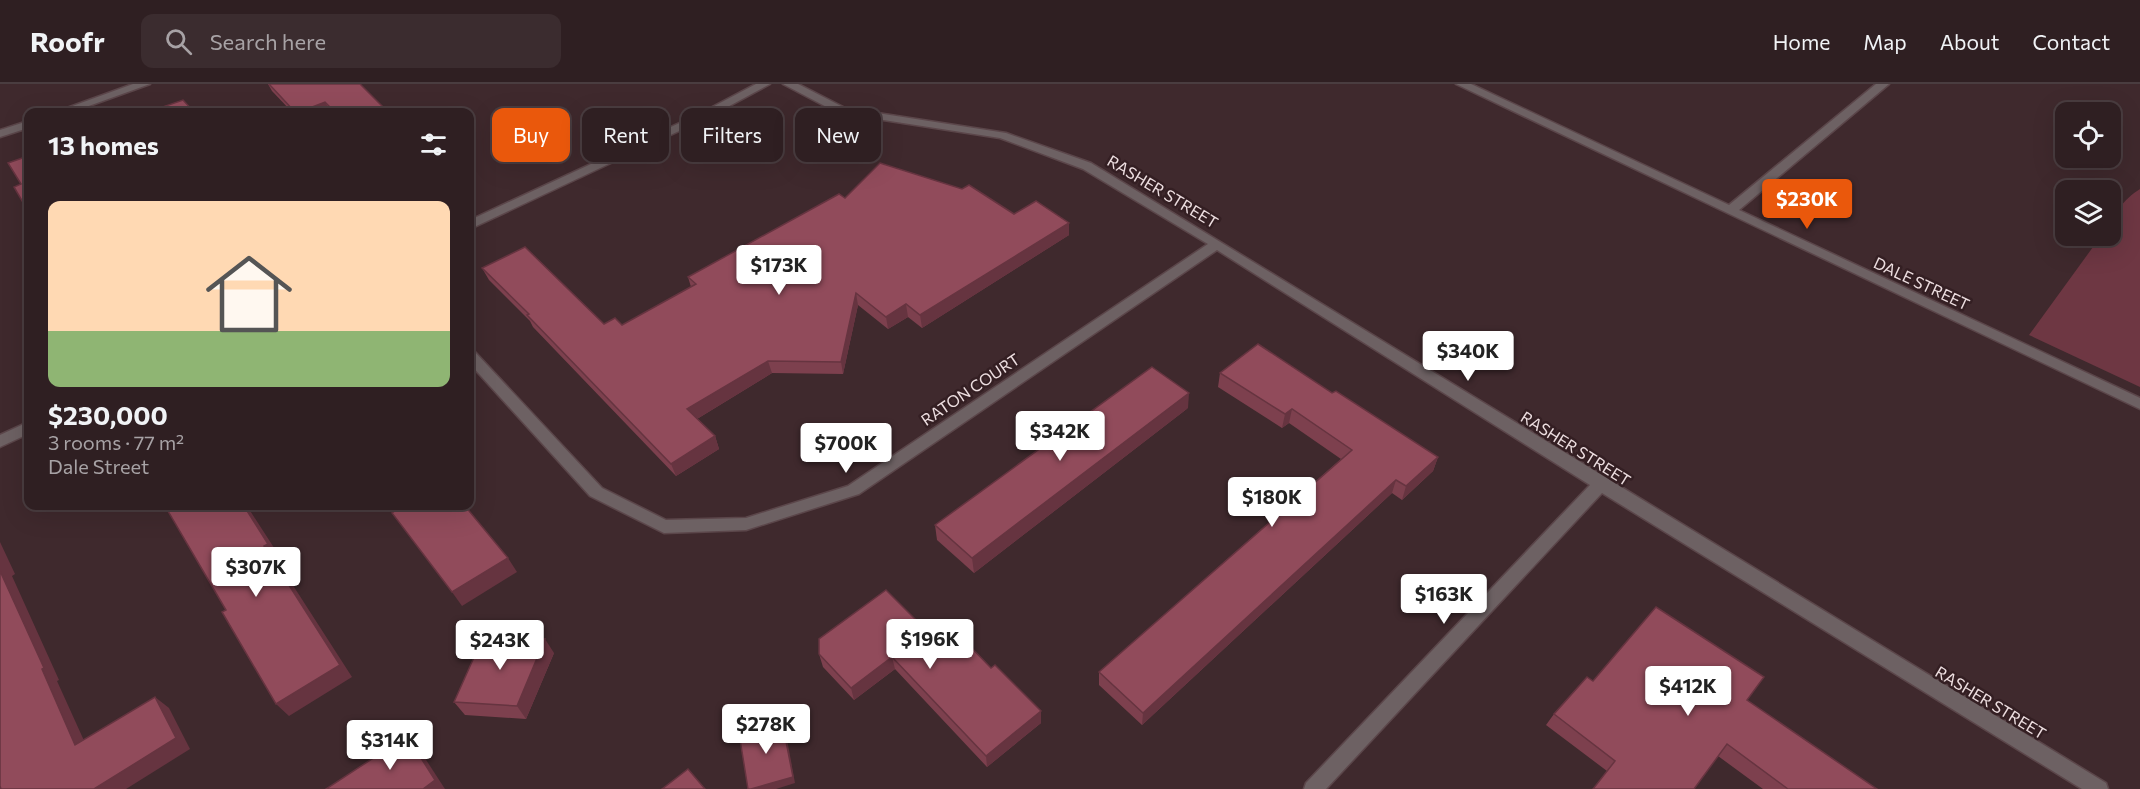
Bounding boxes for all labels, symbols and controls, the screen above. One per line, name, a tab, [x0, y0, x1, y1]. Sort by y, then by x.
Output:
search box	[141, 14, 561, 68]
text: Roofr	[30, 24, 105, 58]
icon: search	[162, 25, 195, 58]
text: Search here	[210, 28, 326, 55]
text: Home	[1773, 29, 1830, 54]
text: Map	[1863, 29, 1907, 54]
text: About	[1940, 29, 1999, 54]
text: Contact	[2032, 29, 2110, 54]
map controls	[2055, 102, 2121, 246]
button: locate	[2055, 102, 2121, 168]
chip: Buy	[492, 108, 570, 162]
chip: Rent	[582, 108, 669, 162]
chip: Filters	[681, 108, 783, 162]
chip: New	[795, 108, 881, 162]
icon: filters	[417, 128, 450, 161]
text: 13 homes	[48, 129, 159, 160]
street label: RASHER STREET	[1104, 150, 1222, 232]
pin: $230K	[1765, 179, 1849, 230]
button: layers	[2055, 180, 2121, 246]
text: $230K	[1776, 186, 1838, 210]
icon: home	[195, 240, 303, 348]
pin: $173K	[737, 245, 821, 296]
text: $173K	[750, 252, 808, 276]
street label: DALE STREET	[1871, 253, 1973, 313]
pin: $340K	[1426, 331, 1510, 382]
text: $340K	[1437, 338, 1499, 362]
street label: RATON COURT	[917, 349, 1023, 429]
text: $230,000	[48, 399, 168, 430]
street label: RASHER STREET	[1518, 407, 1634, 489]
pin: $342K	[1018, 411, 1102, 462]
text: $342K	[1030, 418, 1090, 442]
pin: $700K	[804, 423, 888, 474]
text: 3 rooms · 77 m²	[48, 430, 184, 454]
text: $700K	[815, 430, 877, 454]
text: Dale Street	[48, 454, 149, 478]
pin: $180K	[1230, 477, 1314, 528]
text: $180K	[1242, 484, 1302, 508]
pin: $307K	[214, 547, 298, 598]
text: $307K	[225, 554, 287, 578]
pin: $163K	[1402, 574, 1486, 625]
text: $163K	[1415, 581, 1473, 605]
pin: $196K	[888, 619, 972, 670]
pin: $243K	[458, 620, 542, 671]
text: $196K	[900, 626, 960, 650]
text: $243K	[470, 627, 530, 651]
street label: RASHER STREET	[1932, 661, 2050, 743]
pin: $412K	[1646, 666, 1730, 717]
text: $412K	[1659, 673, 1717, 697]
pin: $278K	[724, 704, 808, 755]
text: $278K	[736, 711, 796, 735]
pin: $314K	[348, 720, 432, 771]
text: $314K	[361, 727, 419, 751]

